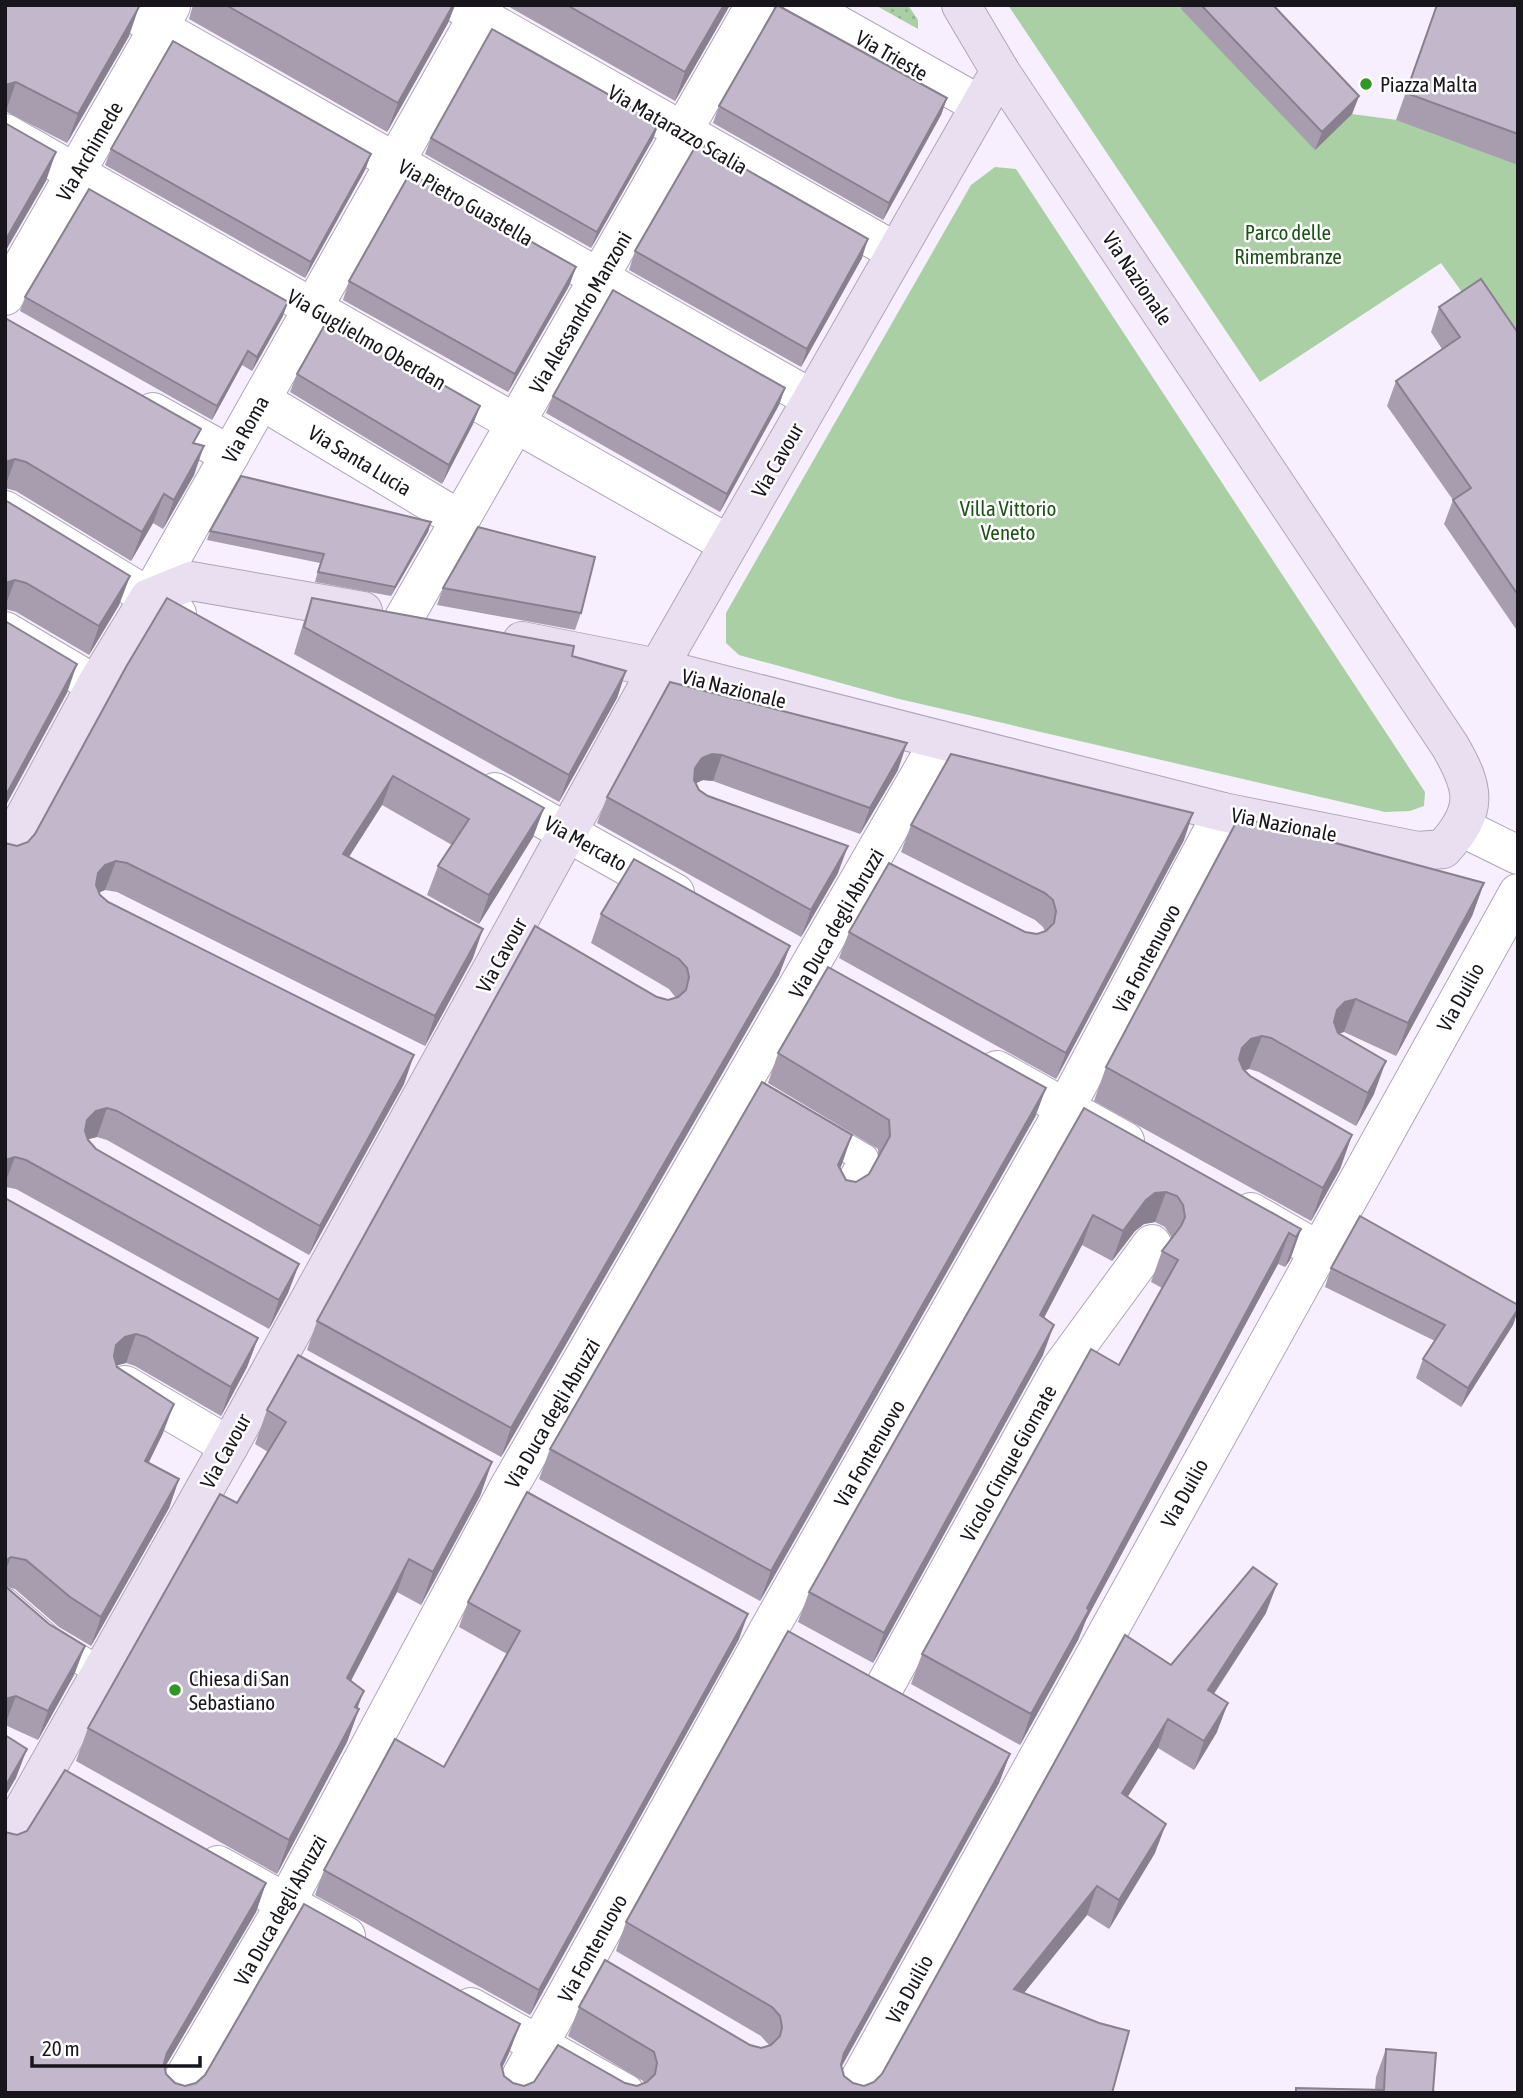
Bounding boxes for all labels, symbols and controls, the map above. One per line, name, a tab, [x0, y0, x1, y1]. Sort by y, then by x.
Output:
street label: Via Trieste	[852, 25, 932, 85]
place label: Piazza Malta	[1380, 72, 1477, 96]
marker: Piazza Malta	[1358, 76, 1374, 92]
street label: Via Matarazzo Scalia	[604, 79, 752, 179]
street label: Via Archimede	[51, 97, 127, 205]
street label: Via Pietro Guastella	[394, 154, 538, 250]
park label: Parco delle Rimembranze	[1234, 220, 1342, 268]
street label: Via Alessandro Manzoni	[524, 227, 636, 397]
street label: Via Nazionale	[1098, 227, 1178, 329]
street label: Via Guglielmo Oberdan	[283, 284, 451, 394]
street label: Via Roma	[217, 391, 273, 467]
street label: Via Cavour	[746, 418, 808, 501]
street label: Via Santa Lucia	[304, 420, 416, 500]
park label: Villa Vittorio Veneto	[960, 496, 1056, 544]
street label: Via Nazionale	[679, 663, 789, 713]
street label: Via Nazionale	[1229, 802, 1339, 846]
street label: Via Mercato	[540, 810, 632, 876]
street label: Via Duca degli Abruzzi	[784, 844, 888, 1002]
street label: Via Fontenuovo	[1107, 900, 1185, 1016]
street label: Via Cavour	[471, 913, 532, 997]
street label: Via Duilio	[1431, 958, 1489, 1036]
street label: Via Duca degli Abruzzi	[500, 1334, 604, 1492]
street label: Vicolo Cinque Giornate	[955, 1381, 1061, 1545]
street label: Via Fontenuovo	[829, 1395, 909, 1511]
street label: Via Cavour	[195, 1409, 256, 1493]
street label: Via Duilio	[1155, 1454, 1213, 1532]
place label: Chiesa di San Sebastiano	[189, 1666, 290, 1714]
marker: Chiesa di San Sebastiano	[167, 1682, 183, 1698]
street label: Via Duca degli Abruzzi	[229, 1831, 331, 1989]
street label: Via Fontenuovo	[553, 1890, 631, 2006]
street label: Via Duilio	[880, 1950, 938, 2028]
scale bar	[32, 2024, 200, 2068]
text: 20 m	[42, 2036, 80, 2060]

